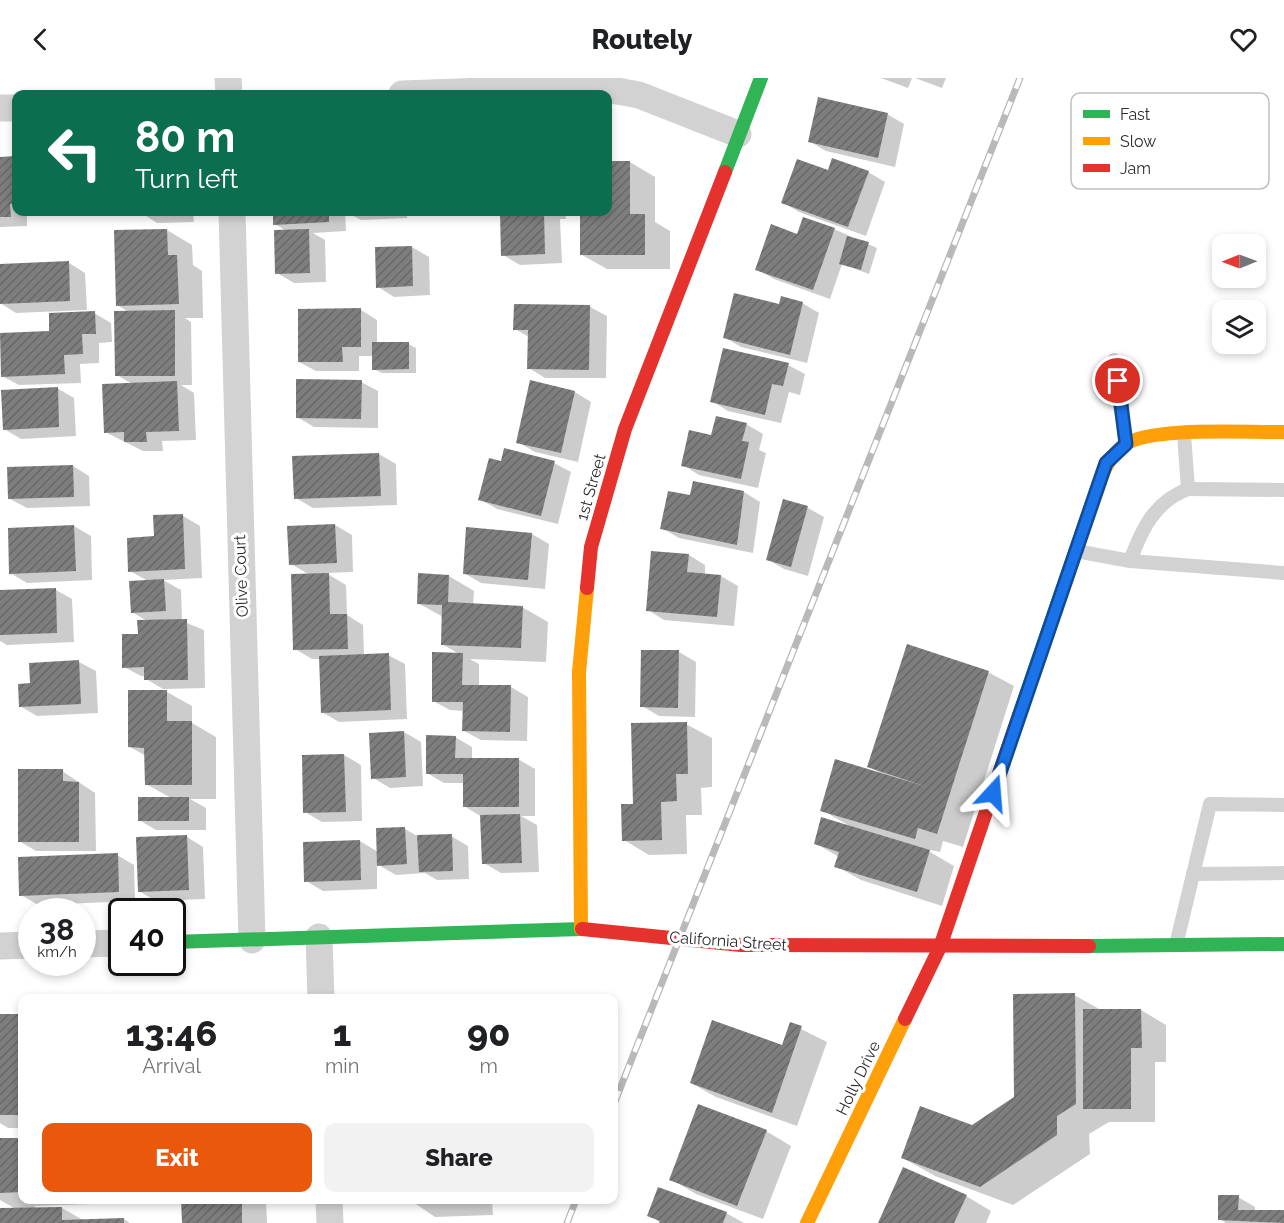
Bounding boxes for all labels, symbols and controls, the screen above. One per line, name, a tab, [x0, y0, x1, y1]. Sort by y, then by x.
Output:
icon: back	[24, 23, 57, 56]
icon: heart	[1227, 23, 1260, 56]
text: Routely	[591, 24, 693, 55]
legend	[1071, 93, 1269, 189]
text: Fast	[1120, 105, 1151, 124]
text: 80 m	[135, 113, 235, 162]
icon: left	[36, 114, 114, 192]
text: Slow	[1120, 132, 1156, 151]
text: Jam	[1120, 159, 1151, 178]
text: Turn left	[135, 163, 238, 194]
north arrow	[1212, 234, 1266, 288]
map controls	[1212, 234, 1266, 354]
button: layers	[1212, 300, 1266, 354]
pin	[1092, 355, 1143, 406]
icon: arrive	[1101, 364, 1134, 397]
street label: 1st Street	[572, 451, 610, 522]
street label: Olive Court	[230, 534, 252, 618]
position arrow	[961, 761, 1025, 825]
speed limit sign: 40	[108, 898, 186, 976]
text: 38	[40, 912, 74, 947]
street label: California Street	[669, 927, 788, 955]
text: km/h	[37, 943, 77, 961]
text: 13:46	[126, 1012, 217, 1054]
text: 1	[333, 1012, 352, 1054]
text: 90	[467, 1012, 510, 1054]
street label: Holly Drive	[832, 1038, 884, 1118]
text: Arrival	[142, 1054, 201, 1078]
text: min	[325, 1054, 359, 1078]
text: m	[479, 1054, 498, 1078]
button: Exit	[42, 1123, 312, 1192]
button: Share	[324, 1123, 594, 1192]

